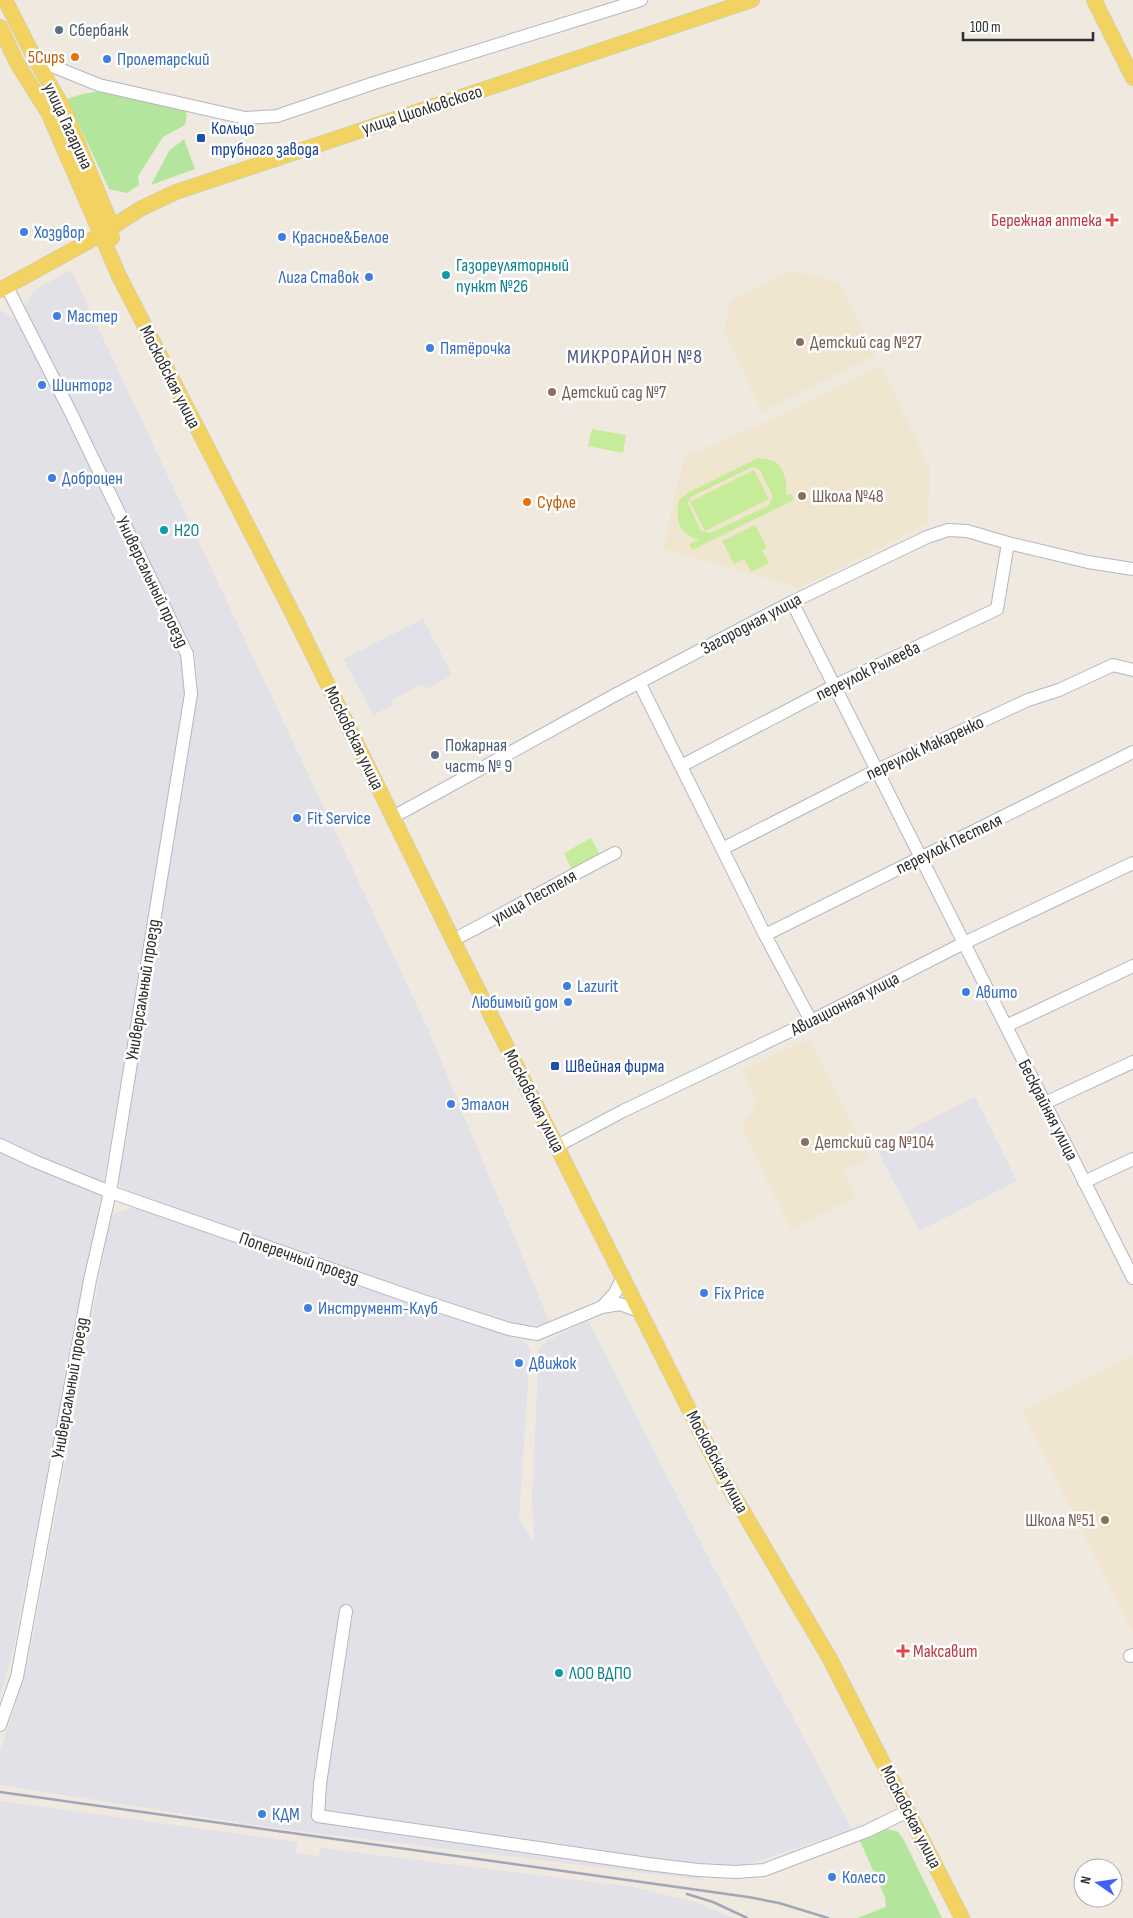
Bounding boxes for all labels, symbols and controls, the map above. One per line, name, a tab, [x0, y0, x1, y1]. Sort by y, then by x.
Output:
scale bar	[963, 10, 1093, 42]
text: 100 m	[970, 18, 1001, 37]
place label: Сбербанк	[69, 20, 129, 41]
marker: Сбербанк	[53, 24, 65, 36]
place label: 5Cups	[28, 47, 65, 68]
place label: Пролетарский	[117, 49, 210, 70]
marker: 5Cups	[69, 51, 81, 63]
marker: Пролетарский	[101, 53, 113, 65]
street label: улица Гагарина	[39, 79, 97, 173]
street label: улица Циолковского	[359, 81, 485, 139]
place label: Кольцо трубного завода	[211, 118, 319, 160]
marker: Кольцо трубного завода	[195, 132, 207, 144]
place label: Бережная аптека	[991, 210, 1102, 231]
marker: Бережная аптека	[1106, 214, 1118, 226]
place label: Хоздвор	[33, 222, 85, 243]
marker: Хоздвор	[18, 226, 30, 238]
place label: Красное&Белое	[292, 227, 389, 248]
marker: Красное&Белое	[276, 231, 288, 243]
place label: Газореуляторный пункт №26	[456, 255, 569, 297]
place label: Лига Ставок	[278, 267, 359, 288]
marker: Газореуляторный пункт №26	[440, 269, 452, 281]
marker: Лига Ставок	[363, 271, 375, 283]
place label: Мастер	[67, 306, 118, 327]
marker: Мастер	[51, 310, 63, 322]
street label: Московская улица	[135, 322, 205, 432]
place label: Детский сад №27	[810, 332, 923, 353]
marker: Детский сад №27	[794, 336, 806, 348]
place label: Пятёрочка	[440, 338, 511, 359]
marker: Пятёрочка	[424, 342, 436, 354]
district label: МИКРОРАЙОН №8	[567, 345, 703, 369]
place label: Шинторг	[52, 375, 112, 396]
marker: Шинторг	[36, 379, 48, 391]
place label: Детский сад №7	[562, 382, 667, 403]
marker: Детский сад №7	[546, 386, 558, 398]
place label: Доброцен	[62, 468, 123, 489]
marker: Доброцен	[46, 472, 58, 484]
place label: Школа №48	[812, 486, 884, 507]
marker: Школа №48	[796, 490, 808, 502]
place label: Суфле	[537, 492, 576, 513]
marker: Суфле	[521, 496, 533, 508]
street label: Универсальный проезд	[111, 513, 193, 651]
place label: Н2О	[174, 520, 199, 541]
marker: Н2О	[158, 524, 170, 536]
street label: Загородная улица	[697, 589, 805, 659]
street label: переулок Рылеева	[813, 637, 923, 705]
street label: Московская улица	[320, 683, 388, 793]
street label: переулок Макаренко	[863, 712, 987, 784]
place label: Пожарная часть № 9	[445, 735, 512, 777]
marker: Пожарная часть № 9	[429, 749, 441, 761]
place label: Fit Service	[307, 808, 371, 829]
street label: переулок Пестеля	[892, 809, 1006, 879]
marker: Fit Service	[291, 812, 303, 824]
street label: улица Пестеля	[488, 865, 580, 929]
street label: Универсальный проезд	[121, 918, 165, 1062]
street label: Авиационная улица	[786, 968, 903, 1041]
place label: Lazurit	[577, 976, 619, 997]
marker: Lazurit	[561, 980, 573, 992]
place label: Авито	[975, 982, 1018, 1003]
marker: Авито	[960, 986, 972, 998]
place label: Любимый дом	[471, 992, 558, 1013]
marker: Любимый дом	[562, 996, 574, 1008]
street label: Московская улица	[499, 1046, 569, 1156]
place label: Швейная фирма	[565, 1056, 664, 1077]
street label: Бескрайняя улица	[1014, 1056, 1083, 1164]
marker: Швейная фирма	[549, 1060, 561, 1072]
place label: Эталон	[461, 1094, 509, 1115]
marker: Эталон	[445, 1098, 457, 1110]
place label: Детский сад №104	[815, 1132, 934, 1153]
marker: Детский сад №104	[799, 1136, 811, 1148]
street label: Поперечный проезд	[236, 1228, 362, 1288]
place label: Fix Price	[714, 1283, 765, 1304]
marker: Fix Price	[698, 1287, 710, 1299]
place label: Инструмент-Клуб	[318, 1298, 438, 1319]
marker: Инструмент-Клуб	[302, 1302, 314, 1314]
street label: Универсальный проезд	[47, 1316, 93, 1460]
place label: Движок	[529, 1353, 577, 1374]
marker: Движок	[513, 1357, 525, 1369]
street label: Московская улица	[681, 1407, 753, 1517]
place label: Школа №51	[1025, 1510, 1096, 1531]
marker: Школа №51	[1099, 1514, 1111, 1526]
place label: Максавит	[913, 1641, 978, 1662]
marker: Максавит	[897, 1645, 909, 1657]
place label: ЛОО ВДПО	[568, 1663, 632, 1684]
marker: ЛОО ВДПО	[553, 1667, 565, 1679]
street label: Московская улица	[876, 1762, 946, 1872]
place label: КДМ	[272, 1804, 300, 1825]
marker: КДМ	[256, 1808, 268, 1820]
north arrow	[1073, 1858, 1123, 1908]
place label: Колесо	[842, 1867, 886, 1888]
marker: Колесо	[826, 1871, 838, 1883]
text: N	[1077, 1875, 1095, 1886]

